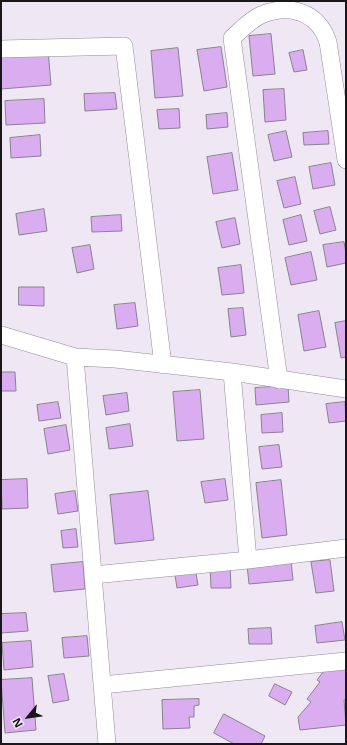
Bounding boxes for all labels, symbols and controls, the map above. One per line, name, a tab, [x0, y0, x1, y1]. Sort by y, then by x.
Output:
north arrow	[8, 697, 48, 737]
text: N	[8, 716, 26, 731]

